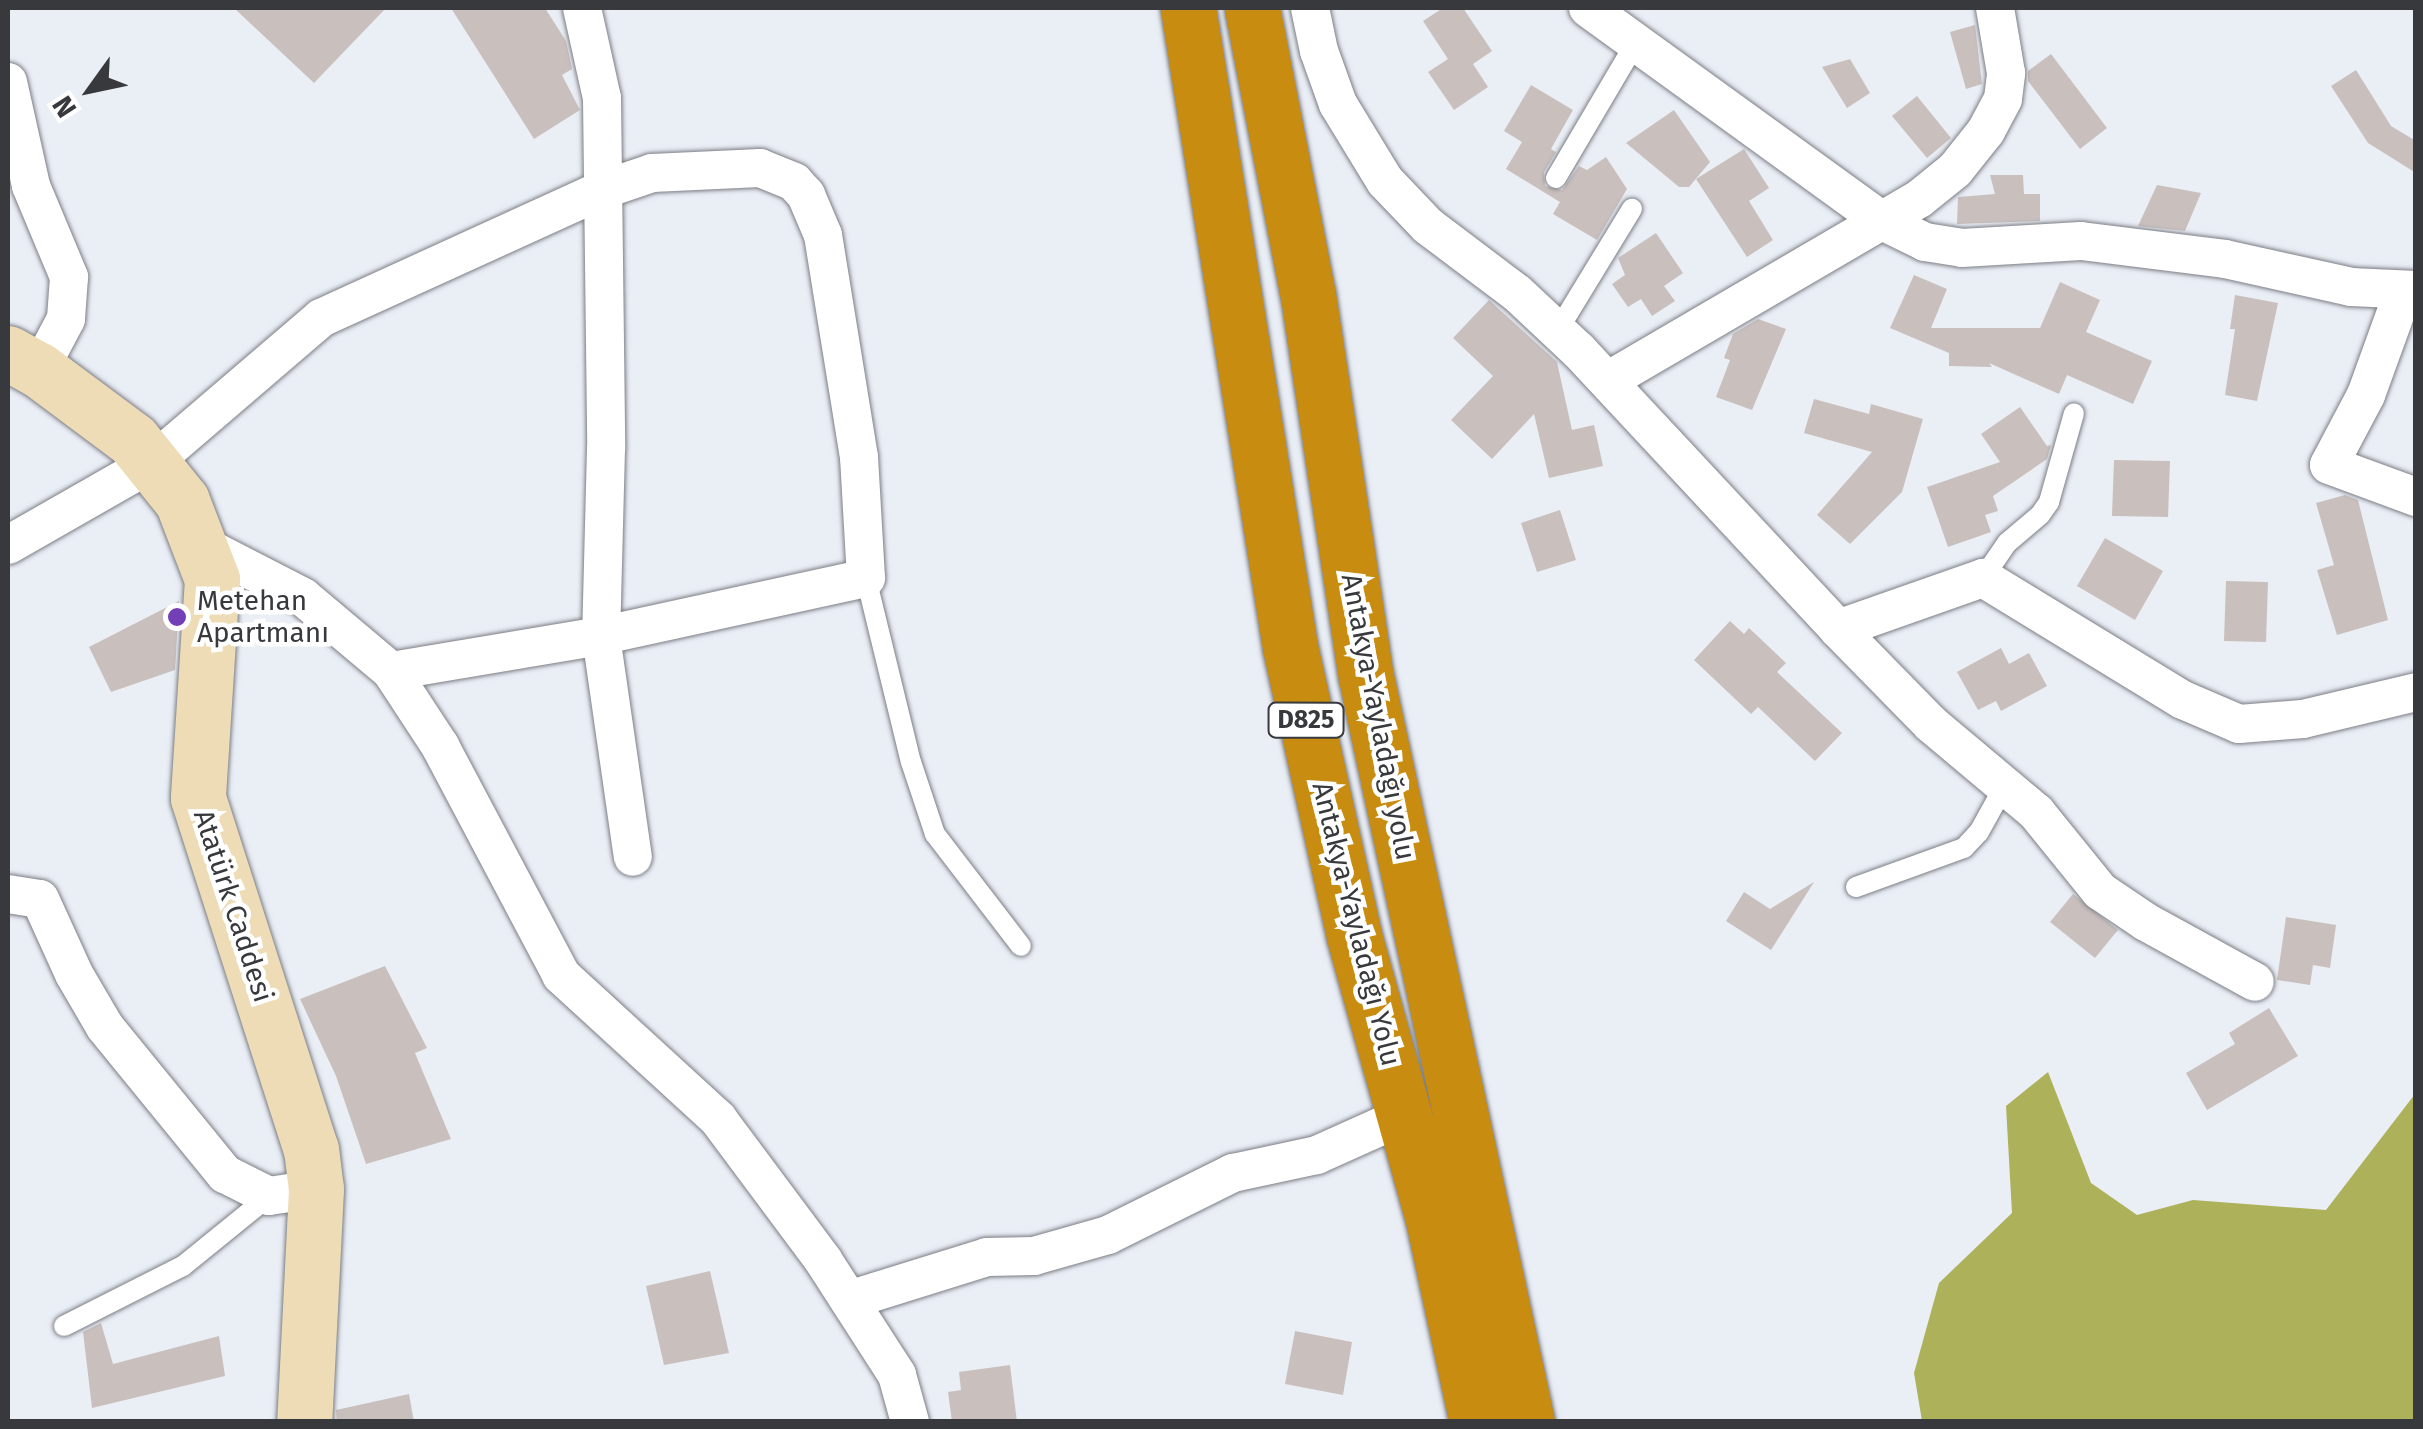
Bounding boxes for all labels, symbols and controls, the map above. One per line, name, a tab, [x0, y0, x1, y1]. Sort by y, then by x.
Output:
north arrow	[40, 40, 140, 140]
text: N	[46, 90, 83, 123]
street label: Antakya-Yayladağı yolu	[1334, 571, 1422, 863]
place label: Metehan Apartmanı	[197, 584, 329, 650]
marker: Metehan Apartmanı	[166, 606, 188, 628]
road number: D825	[1266, 700, 1346, 740]
street label: Antakya-Yayladağı Yolu	[1304, 779, 1408, 1069]
street label: Atatürk Caddesi	[186, 805, 280, 1007]

